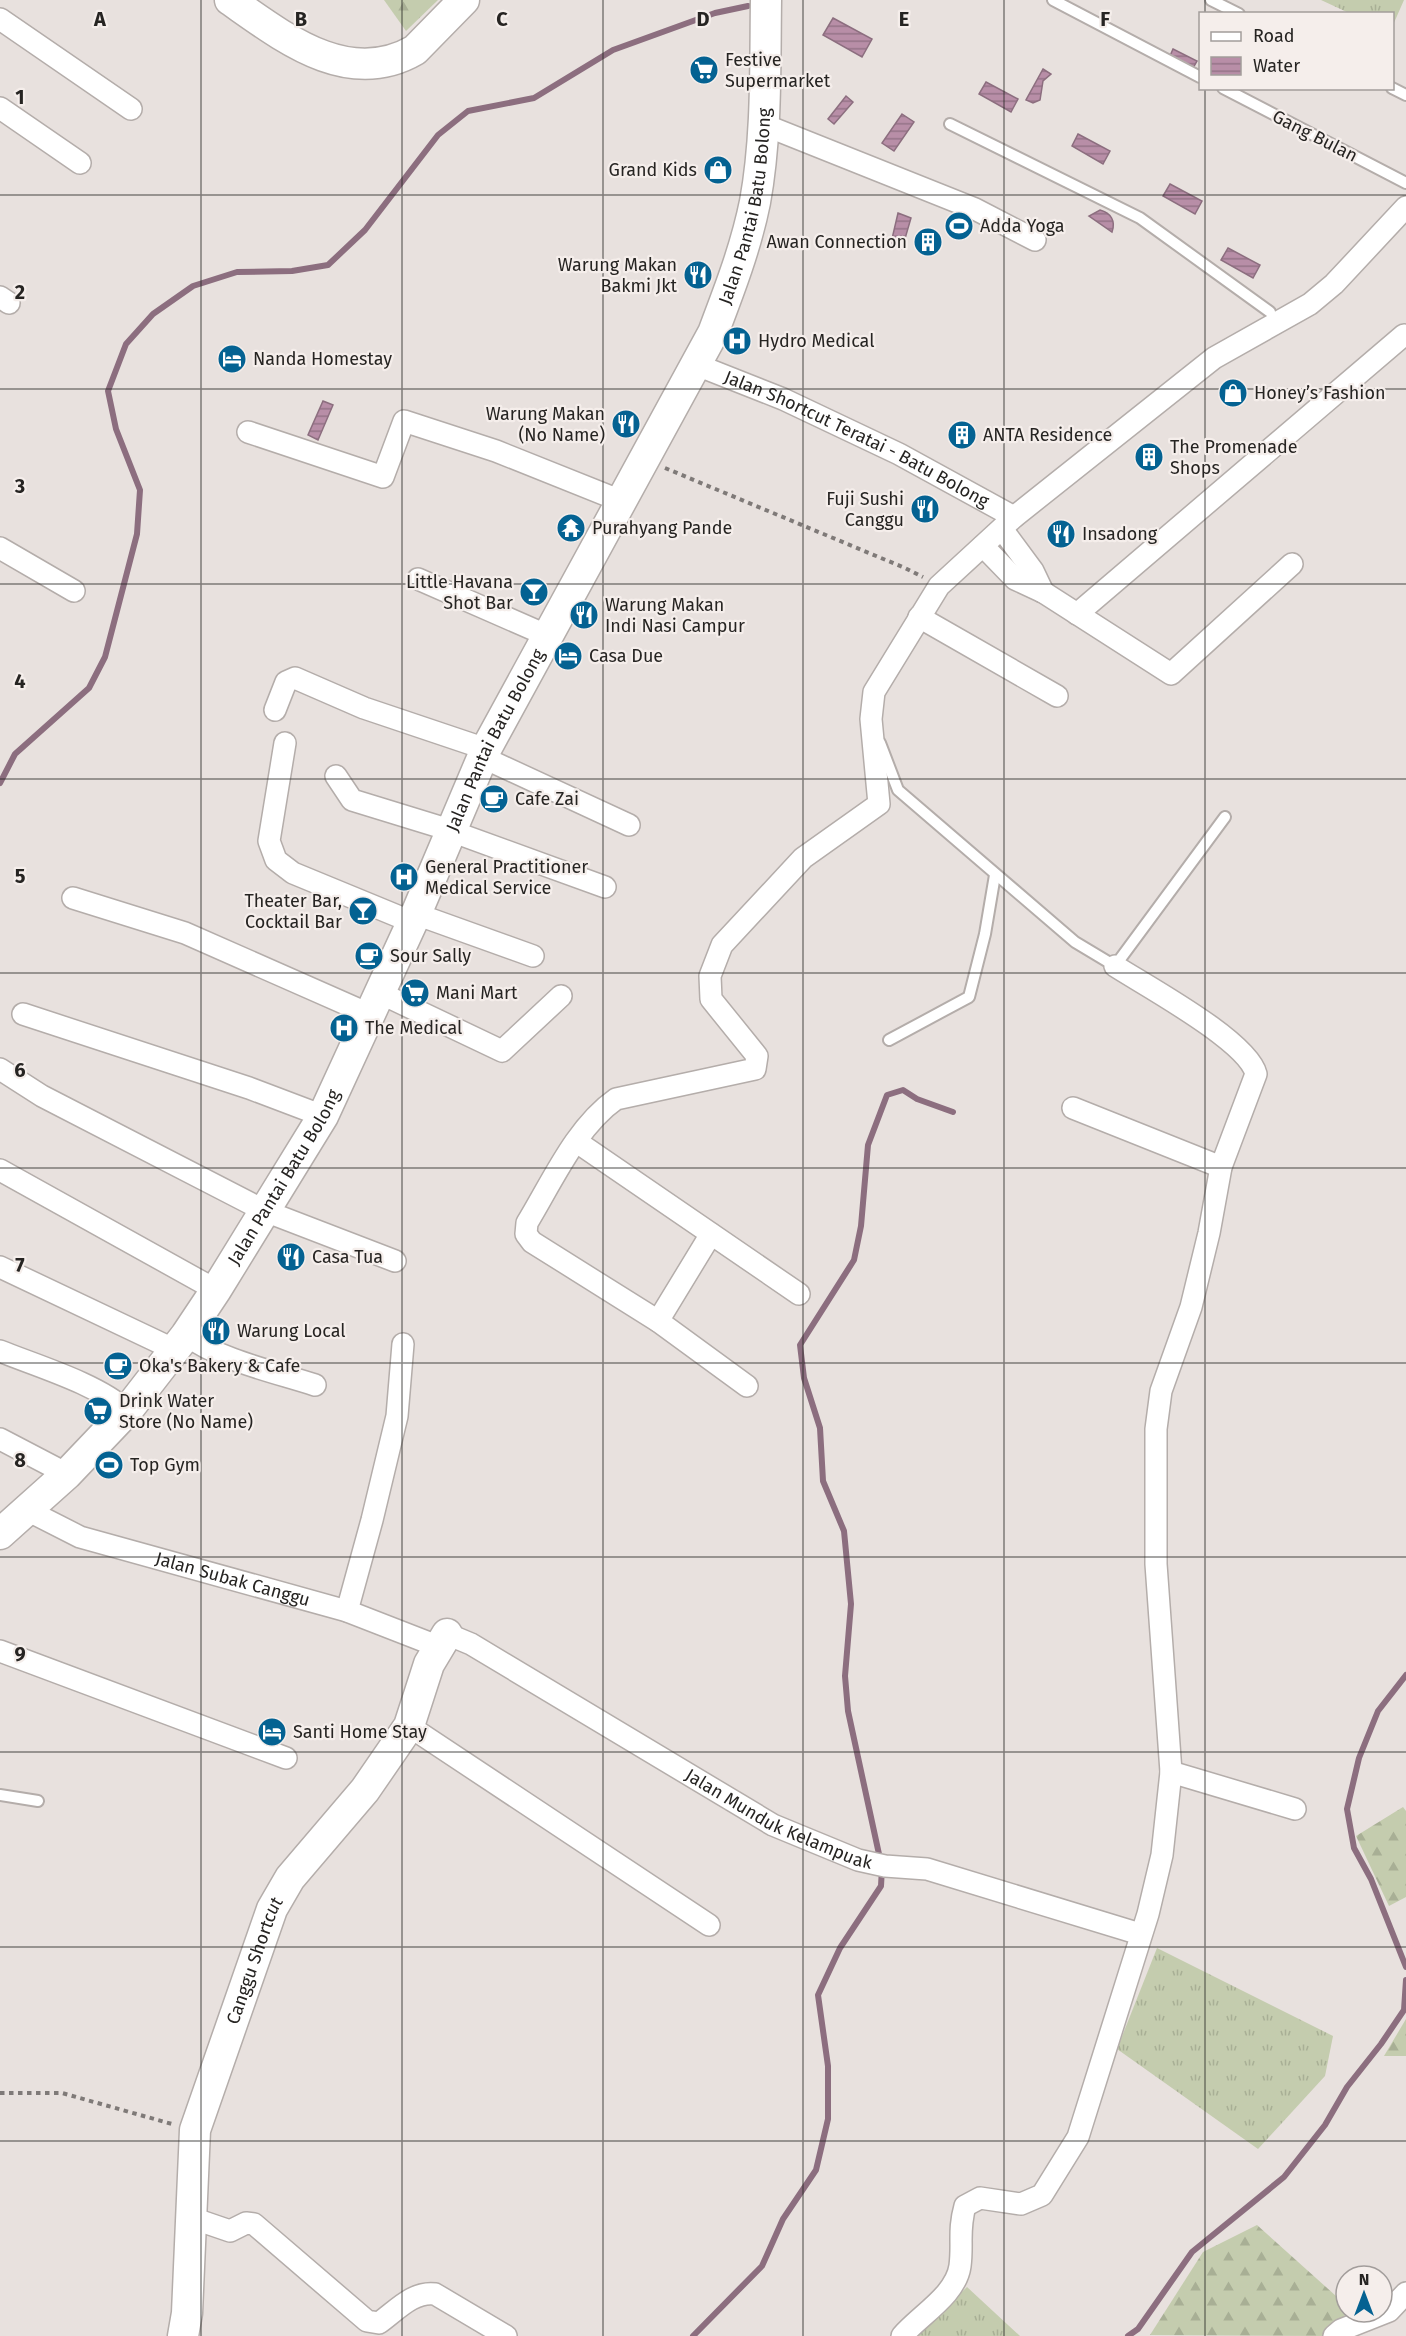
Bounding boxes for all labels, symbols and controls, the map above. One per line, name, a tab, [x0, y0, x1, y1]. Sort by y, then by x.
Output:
text: A	[93, 7, 107, 31]
text: B	[295, 7, 307, 31]
text: C	[496, 7, 508, 31]
text: D	[696, 7, 710, 31]
text: E	[899, 7, 909, 31]
text: F	[1100, 7, 1110, 31]
legend	[1199, 12, 1394, 90]
text: Road	[1253, 25, 1295, 47]
place label: Festive Supermarket	[725, 49, 831, 92]
supermarket icon: Festive Supermarket	[688, 54, 720, 86]
text: Water	[1253, 55, 1300, 77]
text: 1	[15, 85, 25, 109]
street label: Gang Bulan	[1269, 105, 1361, 167]
street label: Jalan Pantai Batu Bolong	[714, 107, 775, 308]
shop icon: Grand Kids	[702, 154, 734, 186]
place label: Grand Kids	[609, 159, 697, 181]
sports icon: Adda Yoga	[943, 210, 975, 242]
place label: Adda Yoga	[980, 215, 1065, 237]
building icon: Awan Connection	[912, 226, 944, 258]
place label: Awan Connection	[767, 231, 907, 253]
place label: Warung Makan Bakmi Jkt	[558, 254, 677, 297]
restaurant icon: Warung Makan Bakmi Jkt	[682, 259, 714, 291]
text: 2	[15, 280, 25, 304]
hospital icon: Hydro Medical	[721, 325, 753, 357]
place label: Hydro Medical	[758, 330, 874, 352]
hotel icon: Nanda Homestay	[216, 343, 248, 375]
place label: Nanda Homestay	[253, 348, 392, 370]
street label: Jalan Shortcut Teratai - Batu Bolong	[721, 366, 993, 512]
shop icon: Honey’s Fashion	[1217, 377, 1249, 409]
place label: Honey’s Fashion	[1254, 382, 1385, 404]
place label: Warung Makan (No Name)	[486, 403, 605, 446]
restaurant icon: Warung Makan (No Name)	[610, 408, 642, 440]
building icon: ANTA Residence	[946, 419, 978, 451]
place label: ANTA Residence	[983, 424, 1112, 446]
place label: The Promenade Shops	[1170, 436, 1298, 479]
building icon: The Promenade Shops	[1133, 441, 1165, 473]
text: 3	[14, 474, 25, 498]
place label: Fuji Sushi Canggu	[826, 488, 904, 531]
restaurant icon: Fuji Sushi Canggu	[909, 493, 941, 525]
temple icon: Purahyang Pande	[555, 512, 587, 544]
place label: Purahyang Pande	[592, 517, 732, 539]
restaurant icon: Insadong	[1045, 518, 1077, 550]
place label: Insadong	[1082, 523, 1158, 545]
place label: Little Havana Shot Bar	[406, 571, 513, 614]
bar icon: Little Havana Shot Bar	[518, 576, 550, 608]
place label: Warung Makan Indi Nasi Campur	[605, 594, 745, 637]
restaurant icon: Warung Makan Indi Nasi Campur	[568, 599, 600, 631]
hotel icon: Casa Due	[552, 640, 584, 672]
street label: Jalan Pantai Batu Bolong	[441, 645, 550, 835]
place label: Casa Due	[589, 645, 663, 667]
text: 4	[14, 669, 26, 693]
cafe icon: Cafe Zai	[478, 783, 510, 815]
place label: Cafe Zai	[515, 788, 579, 810]
place label: General Practitioner Medical Service	[425, 856, 588, 899]
hospital icon: General Practitioner Medical Service	[388, 861, 420, 893]
text: 5	[15, 864, 26, 888]
place label: Theater Bar, Cocktail Bar	[244, 890, 342, 933]
bar icon: Theater Bar, Cocktail Bar	[347, 895, 379, 927]
cafe icon: Sour Sally	[353, 940, 385, 972]
place label: Sour Sally	[390, 945, 471, 967]
supermarket icon: Mani Mart	[399, 977, 431, 1009]
place label: Mani Mart	[436, 982, 518, 1004]
hospital icon: The Medical	[328, 1012, 360, 1044]
place label: The Medical	[365, 1017, 462, 1039]
text: 6	[14, 1058, 26, 1082]
street label: Jalan Pantai Batu Bolong	[223, 1085, 345, 1269]
restaurant icon: Casa Tua	[275, 1241, 307, 1273]
place label: Casa Tua	[312, 1246, 383, 1268]
text: 7	[15, 1253, 25, 1277]
restaurant icon: Warung Local	[200, 1315, 232, 1347]
place label: Warung Local	[237, 1320, 346, 1342]
cafe icon: Oka's Bakery & Cafe	[102, 1350, 134, 1382]
place label: Oka's Bakery & Cafe	[139, 1355, 300, 1377]
place label: Drink Water Store (No Name)	[119, 1390, 253, 1433]
supermarket icon: Drink Water Store (No Name)	[82, 1395, 114, 1427]
text: 8	[14, 1448, 26, 1472]
sports icon: Top Gym	[93, 1449, 125, 1481]
place label: Top Gym	[130, 1454, 200, 1476]
street label: Jalan Subak Canggu	[153, 1547, 312, 1611]
text: 9	[14, 1642, 26, 1666]
hotel icon: Santi Home Stay	[256, 1716, 288, 1748]
place label: Santi Home Stay	[293, 1721, 427, 1743]
street label: Jalan Munduk Kelampuak	[681, 1764, 875, 1874]
street label: Canggu Shortcut	[222, 1892, 288, 2027]
north arrow	[1334, 2264, 1394, 2324]
text: N	[1359, 2270, 1369, 2289]

